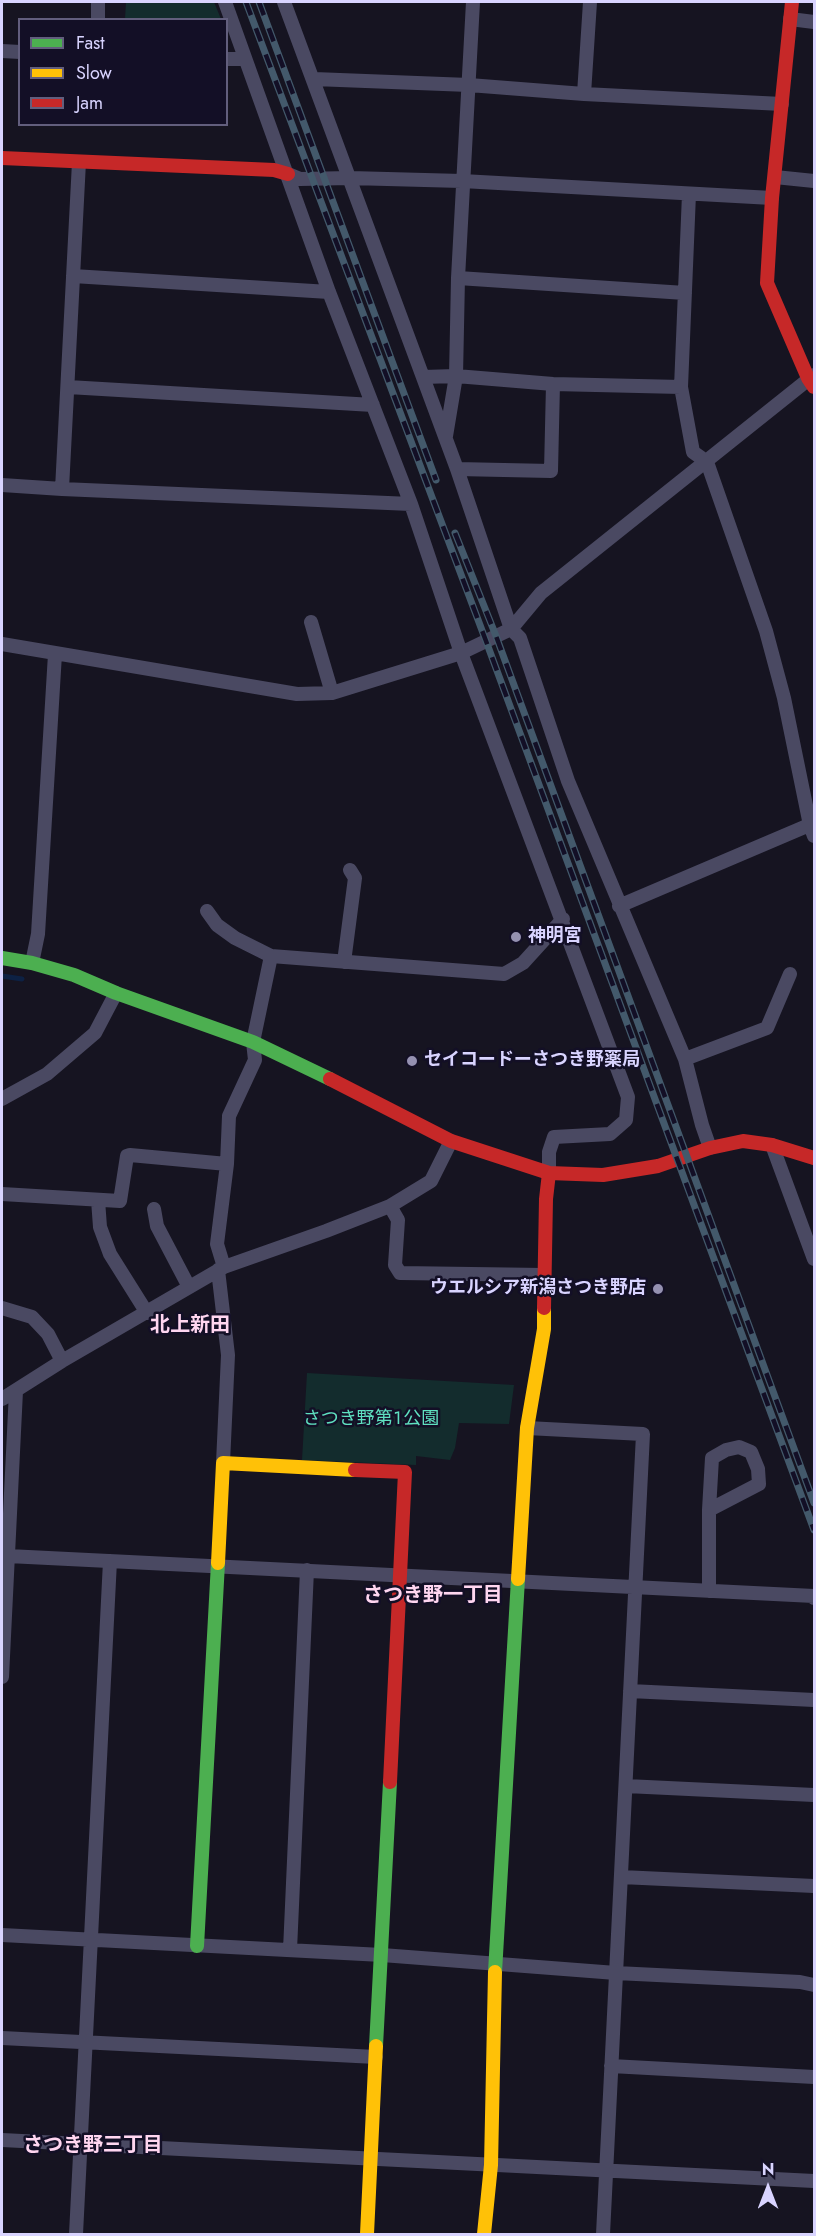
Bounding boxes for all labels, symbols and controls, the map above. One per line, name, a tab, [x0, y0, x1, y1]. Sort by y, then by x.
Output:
legend	[18, 18, 228, 126]
text: Fast	[76, 30, 105, 56]
text: Slow	[76, 60, 112, 86]
text: Jam	[76, 90, 103, 116]
place label: 神明宮	[528, 926, 582, 948]
marker: 神明宮	[509, 930, 523, 944]
place label: セイコードーさつき野薬局	[424, 1050, 640, 1072]
marker: セイコードーさつき野薬局	[405, 1054, 419, 1068]
place label: ウエルシア新潟さつき野店	[430, 1278, 646, 1300]
marker: ウエルシア新潟さつき野店	[651, 1282, 665, 1296]
district label: 北上新田	[150, 1314, 230, 1338]
park label: さつき野第１公園	[303, 1409, 439, 1431]
district label: さつき野一丁目	[363, 1584, 503, 1608]
district label: さつき野三丁目	[23, 2134, 163, 2158]
north arrow	[738, 2158, 798, 2218]
text: N	[762, 2158, 774, 2181]

